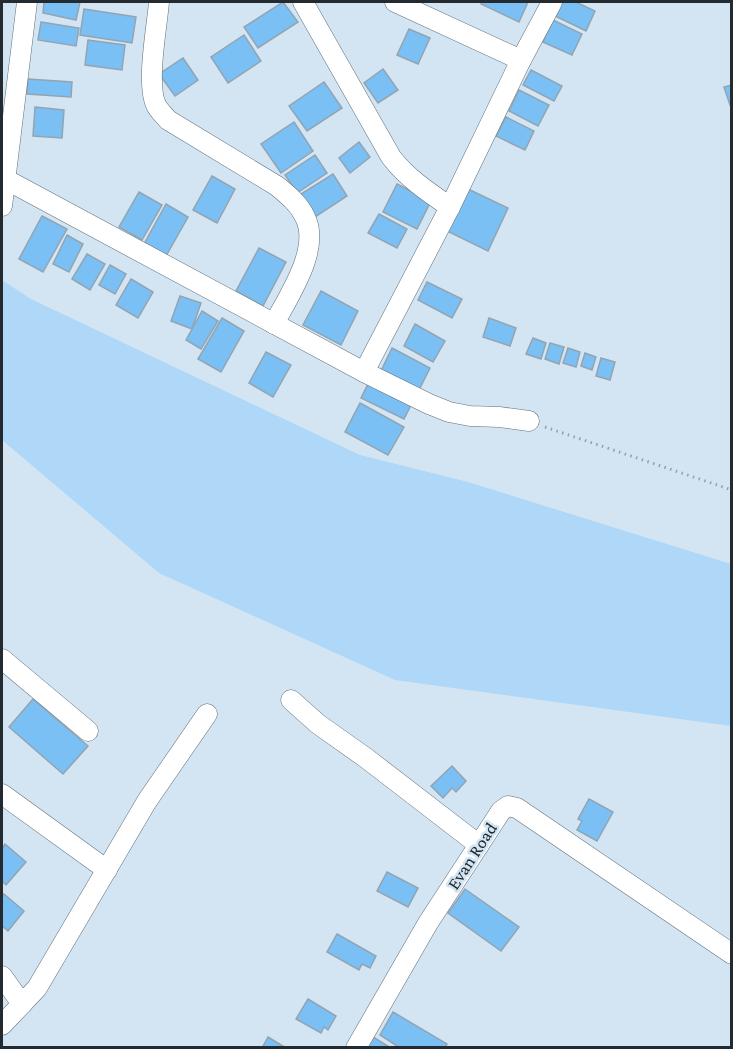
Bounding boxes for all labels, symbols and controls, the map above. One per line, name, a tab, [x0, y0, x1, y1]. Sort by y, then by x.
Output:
street label: Evan Road	[443, 818, 501, 893]

